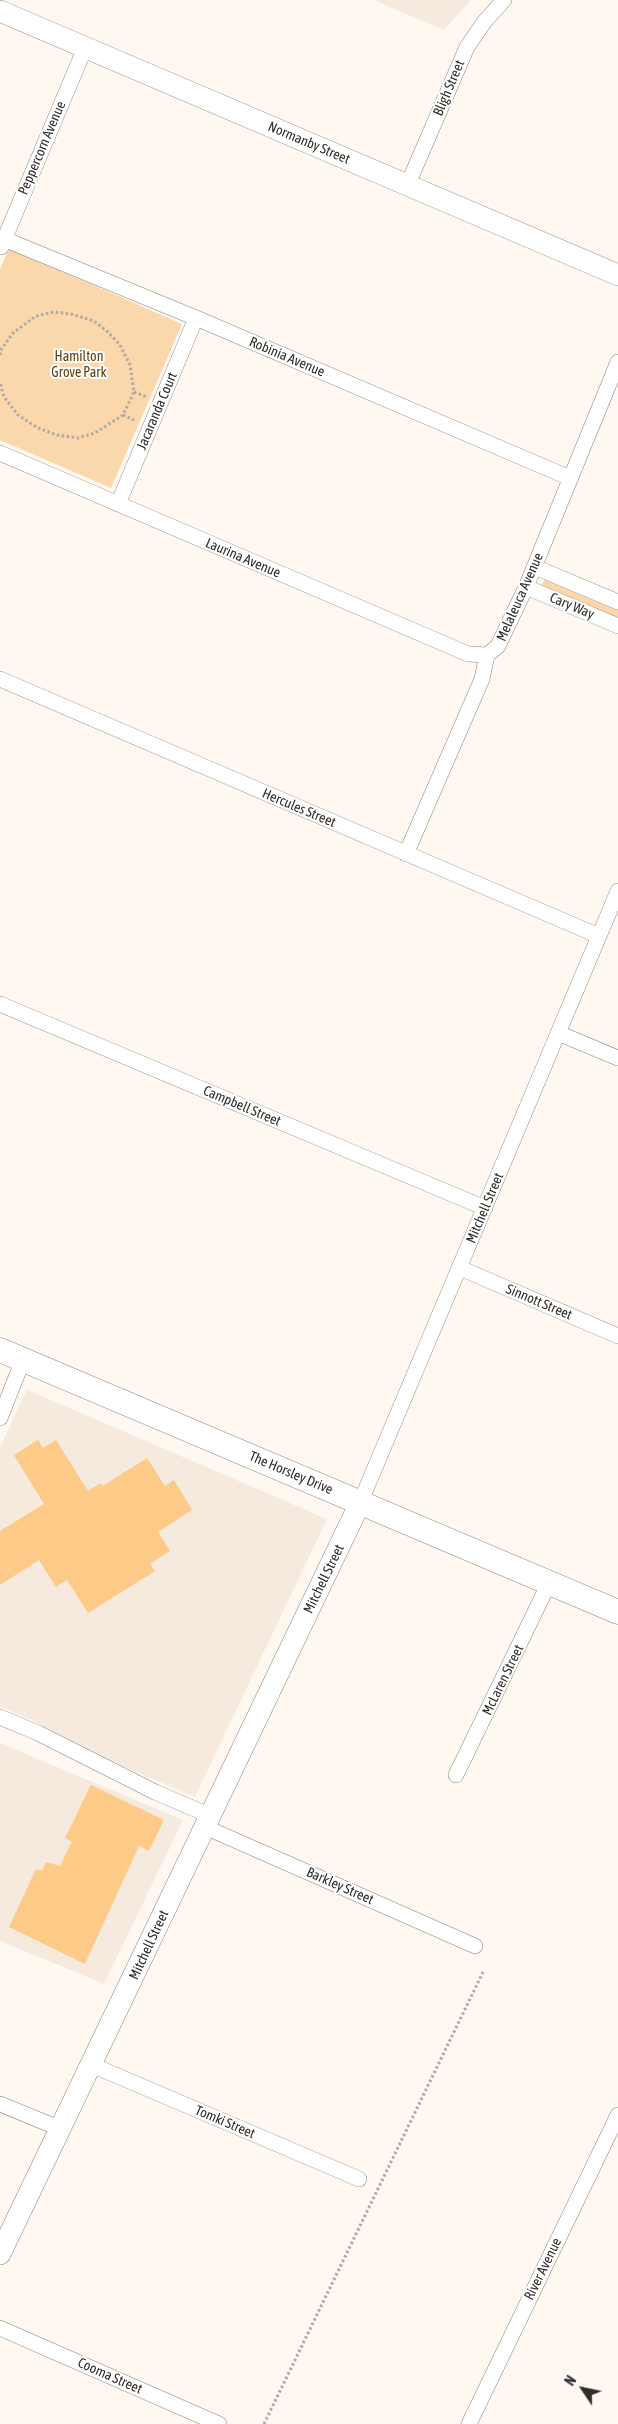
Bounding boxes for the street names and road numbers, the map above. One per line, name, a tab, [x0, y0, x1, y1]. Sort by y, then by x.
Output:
street label: Bligh Street	[430, 58, 468, 118]
street label: Peppercorn Avenue	[15, 99, 69, 197]
street label: Normanby Street	[266, 118, 352, 168]
street label: Robinia Avenue	[247, 334, 327, 380]
street label: Jacaranda Court	[133, 370, 181, 452]
street label: Laurina Avenue	[203, 535, 283, 581]
street label: Melaleuca Avenue	[493, 550, 547, 644]
street label: Cary Way	[547, 589, 597, 623]
street label: Hercules Street	[260, 785, 338, 831]
street label: Campbell Street	[201, 1082, 283, 1130]
street label: Mitchell Street	[463, 1170, 507, 1246]
street label: Sinnott Street	[504, 1281, 574, 1323]
street label: The Horsley Drive	[247, 1448, 335, 1498]
street label: Mitchell Street	[300, 1542, 348, 1616]
street label: McLaren Street	[479, 1642, 527, 1718]
street label: Barkley Street	[304, 1864, 376, 1908]
street label: Mitchell Street	[126, 1908, 172, 1982]
street label: Tomki Street	[192, 2102, 258, 2142]
street label: River Avenue	[521, 2235, 565, 2303]
street label: Cooma Street	[75, 2354, 145, 2398]

